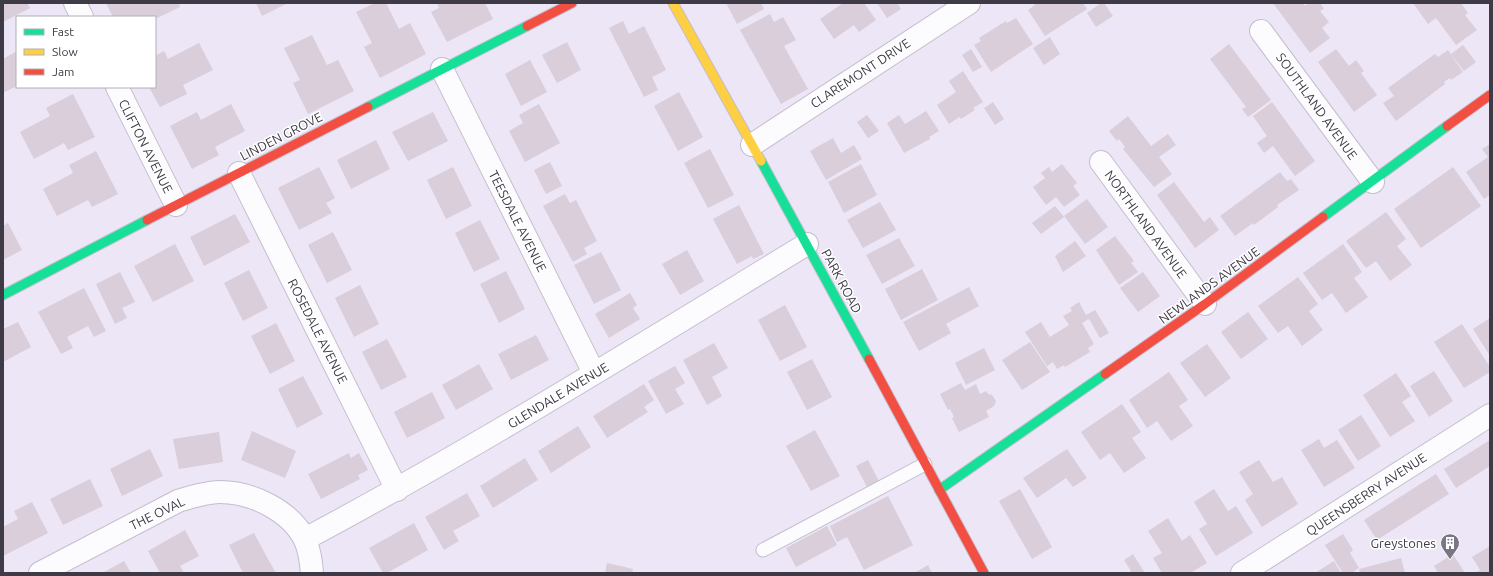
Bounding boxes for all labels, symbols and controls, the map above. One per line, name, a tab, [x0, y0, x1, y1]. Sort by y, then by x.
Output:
legend	[16, 16, 156, 88]
text: Fast	[52, 25, 74, 38]
street label: CLAREMONT DRIVE	[808, 36, 912, 110]
text: Slow	[52, 45, 78, 58]
street label: SOUTHLAND AVENUE	[1274, 50, 1360, 162]
text: Jam	[52, 65, 74, 78]
street label: CLIFTON AVENUE	[116, 97, 176, 195]
street label: LINDEN GROVE	[238, 109, 324, 163]
street label: TEESDALE AVENUE	[486, 168, 550, 274]
street label: NORTHLAND AVENUE	[1102, 168, 1190, 280]
street label: NEWLANDS AVENUE	[1156, 244, 1262, 326]
street label: PARK ROAD	[819, 247, 865, 315]
street label: ROSEDALE AVENUE	[286, 276, 350, 386]
street label: GLENDALE AVENUE	[505, 359, 611, 431]
street label: QUEENSBERRY AVENUE	[1303, 450, 1429, 539]
street label: THE OVAL	[127, 494, 187, 532]
building icon: Greystones	[1439, 532, 1461, 560]
place label: Greystones	[1370, 536, 1436, 550]

